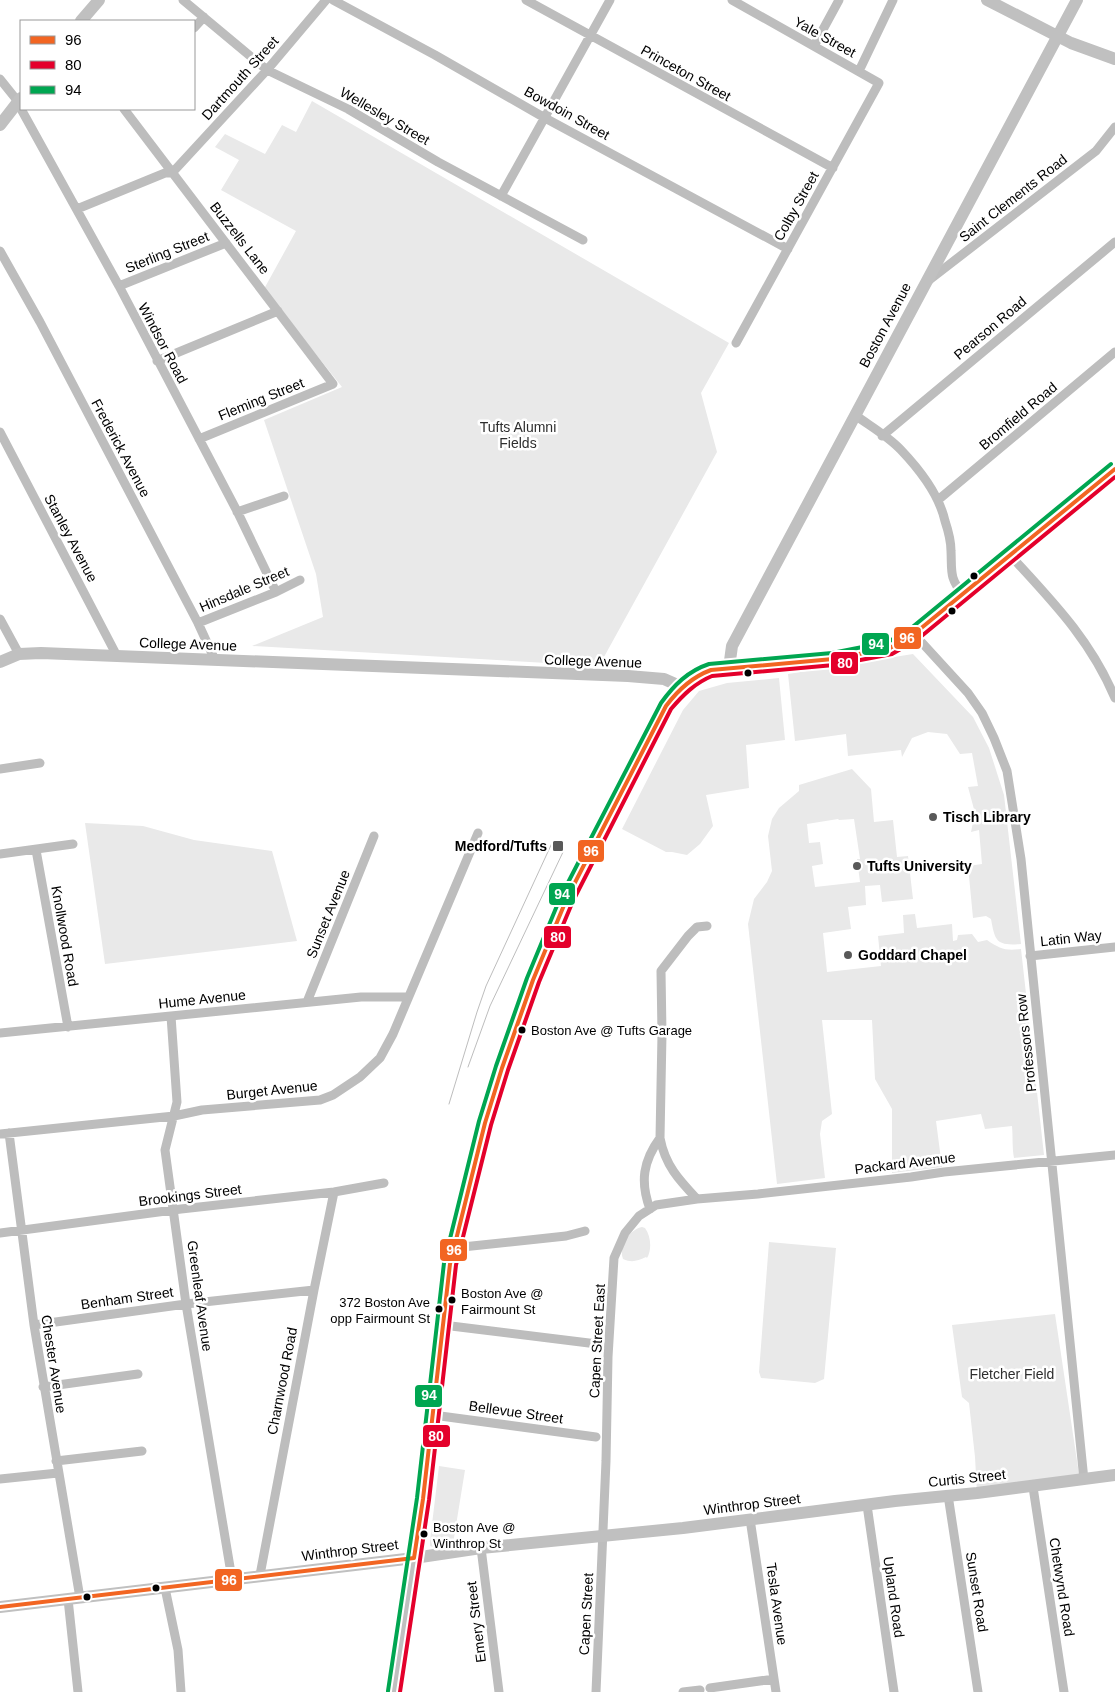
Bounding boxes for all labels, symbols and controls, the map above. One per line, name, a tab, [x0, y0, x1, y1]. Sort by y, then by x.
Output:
street label: Yale Street	[791, 13, 859, 61]
legend	[20, 20, 195, 110]
text: 96	[65, 31, 82, 48]
street label: Dartmouth Street	[198, 33, 282, 123]
street label: Princeton Street	[638, 42, 734, 104]
text: 80	[65, 56, 82, 73]
text: 94	[65, 81, 82, 98]
street label: Bowdoin Street	[522, 83, 612, 143]
street label: Wellesley Street	[337, 84, 433, 148]
street label: Saint Clements Road	[956, 151, 1070, 245]
street label: Colby Street	[770, 168, 822, 244]
street label: Buzzells Lane	[207, 199, 273, 277]
street label: Sterling Street	[123, 228, 211, 276]
street label: Boston Avenue	[856, 280, 914, 370]
street label: Pearson Road	[951, 293, 1029, 363]
street label: Windsor Road	[135, 300, 191, 386]
street label: Fleming Street	[216, 374, 306, 423]
street label: Bromfield Road	[976, 379, 1060, 453]
street label: Frederick Avenue	[88, 396, 154, 500]
park label: Tufts Alumni Fields	[480, 419, 556, 451]
street label: Stanley Avenue	[41, 491, 101, 585]
street label: Hinsdale Street	[197, 563, 291, 615]
unlabelled marker	[969, 571, 979, 581]
unlabelled marker	[947, 606, 957, 616]
line badge: 96	[893, 626, 922, 650]
text: 96	[899, 630, 915, 646]
line badge: 94	[861, 632, 890, 656]
street label: College Avenue	[139, 634, 237, 654]
text: 94	[868, 636, 884, 652]
street label: College Avenue	[544, 651, 642, 671]
line badge: 80	[830, 651, 859, 675]
text: 80	[837, 655, 853, 671]
unlabelled marker	[743, 668, 753, 678]
place label: Tisch Library	[943, 809, 1031, 825]
marker: Tisch Library	[927, 811, 939, 823]
place label: Medford/Tufts	[455, 838, 547, 854]
marker: Medford/Tufts	[551, 839, 565, 853]
line badge: 96	[577, 839, 605, 863]
text: 96	[583, 843, 599, 859]
place label: Tufts University	[867, 858, 972, 874]
marker: Tufts University	[851, 860, 863, 872]
street label: Sunset Avenue	[303, 867, 353, 961]
line badge: 94	[548, 882, 576, 906]
street label: Knollwood Road	[48, 884, 82, 988]
text: 94	[554, 886, 570, 902]
line badge: 80	[543, 925, 572, 949]
street label: Latin Way	[1039, 927, 1103, 949]
text: 80	[550, 929, 566, 945]
place label: Goddard Chapel	[858, 947, 967, 963]
marker: Goddard Chapel	[842, 949, 854, 961]
street label: Hume Avenue	[158, 986, 247, 1012]
street label: Professors Row	[1013, 992, 1039, 1093]
place label: Boston Ave @ Tufts Garage	[531, 1023, 692, 1038]
marker: Boston Ave @ Tufts Garage	[517, 1025, 527, 1035]
street label: Burget Avenue	[226, 1077, 319, 1103]
street label: Packard Avenue	[854, 1149, 957, 1177]
street label: Brookings Street	[138, 1181, 242, 1209]
line badge: 96	[439, 1238, 468, 1262]
street label: Greenleaf Avenue	[184, 1240, 216, 1353]
text: 96	[446, 1242, 462, 1258]
street label: Capen Street East	[586, 1283, 608, 1399]
street label: Benham Street	[80, 1284, 174, 1312]
place label: Boston Ave @ Fairmount St	[461, 1286, 543, 1317]
place label: 372 Boston Ave opp Fairmount St	[330, 1295, 430, 1326]
marker: Boston Ave @ Fairmount St	[447, 1295, 457, 1305]
marker: 372 Boston Ave opp Fairmount St	[434, 1304, 444, 1314]
street label: Chester Avenue	[38, 1314, 70, 1415]
street label: Charnwood Road	[264, 1326, 300, 1436]
park label: Fletcher Field	[970, 1366, 1054, 1382]
line badge: 94	[414, 1384, 443, 1408]
text: 94	[421, 1387, 437, 1403]
street label: Bellevue Street	[468, 1397, 564, 1427]
line badge: 80	[422, 1424, 451, 1448]
text: 80	[428, 1428, 444, 1444]
street label: Curtis Street	[927, 1466, 1007, 1490]
street label: Winthrop Street	[703, 1490, 801, 1518]
place label: Boston Ave @ Winthrop St	[433, 1520, 515, 1551]
marker: Boston Ave @ Winthrop St	[419, 1529, 429, 1539]
street label: Winthrop Street	[301, 1536, 399, 1564]
street label: Chetwynd Road	[1046, 1537, 1078, 1637]
street label: Sunset Road	[963, 1551, 991, 1633]
street label: Upland Road	[880, 1555, 908, 1639]
street label: Tesla Avenue	[763, 1562, 791, 1646]
line badge: 96	[214, 1568, 243, 1592]
text: 96	[221, 1572, 237, 1588]
street label: Capen Street	[576, 1572, 596, 1656]
street label: Emery Street	[463, 1580, 489, 1664]
unlabelled marker	[151, 1583, 161, 1593]
unlabelled marker	[82, 1592, 92, 1602]

